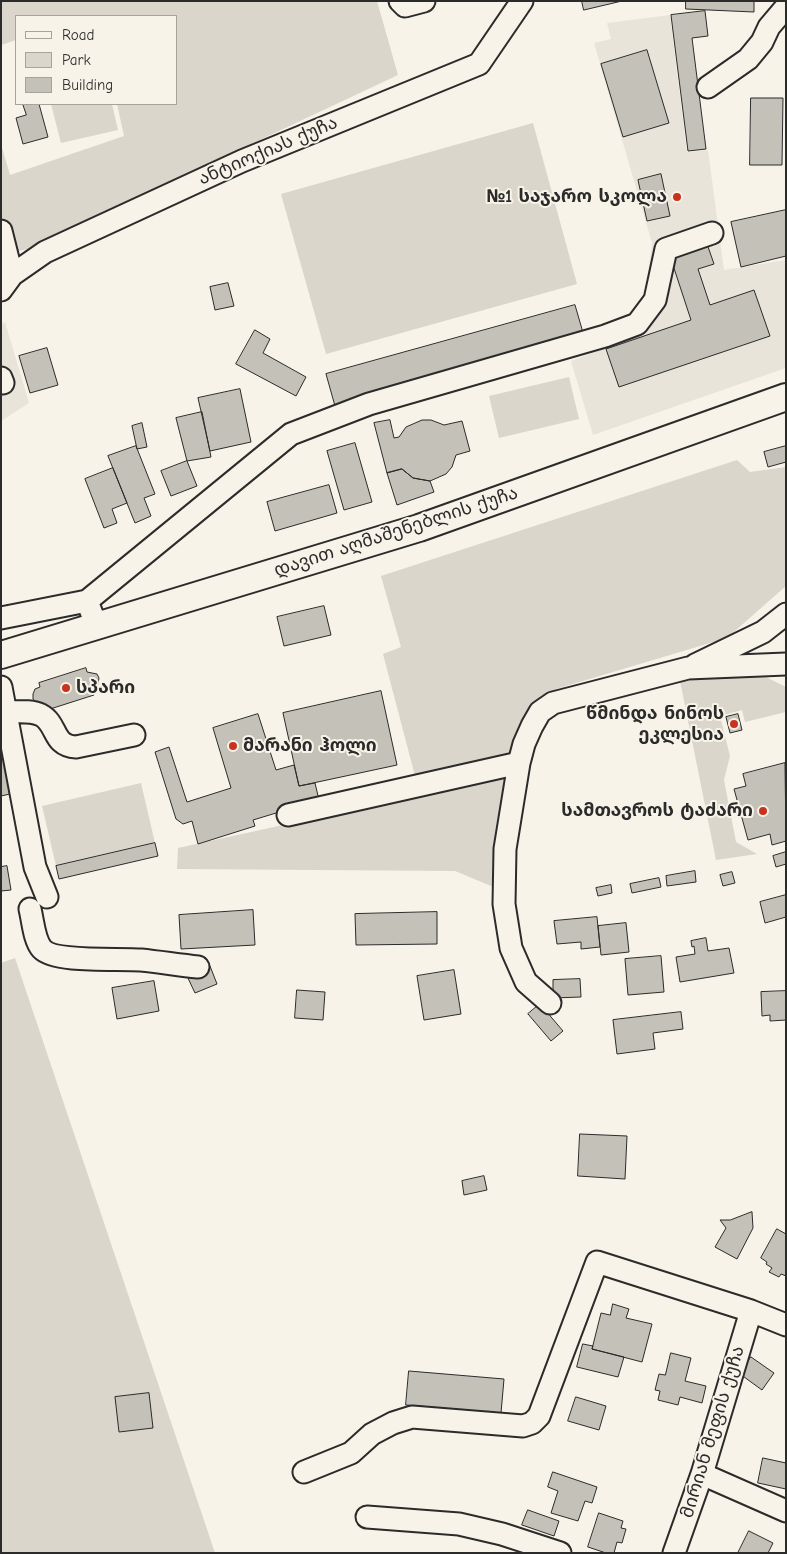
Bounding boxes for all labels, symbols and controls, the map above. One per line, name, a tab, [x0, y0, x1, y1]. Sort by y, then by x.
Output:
legend	[15, 15, 178, 105]
text: Road	[62, 26, 94, 44]
text: Park	[62, 51, 91, 69]
text: Building	[62, 76, 113, 94]
street label: ანტიოქიას ქუჩა	[195, 112, 341, 190]
place label: №1 საჯარო სკოლა	[486, 186, 667, 208]
marker: №1 საჯარო სკოლა	[671, 191, 683, 203]
street label: დავით აღმაშენებლის ქუჩა	[271, 482, 521, 582]
place label: სპარი	[76, 677, 135, 699]
marker: სპარი	[60, 682, 72, 694]
place label: წმინდა ნინოს ეკლესია	[586, 703, 724, 746]
marker: წმინდა ნინოს ეკლესია	[728, 718, 740, 730]
place label: მარანი ჰოლი	[243, 735, 377, 757]
marker: მარანი ჰოლი	[227, 740, 239, 752]
place label: სამთავროს ტაძარი	[561, 800, 753, 822]
marker: სამთავროს ტაძარი	[757, 805, 769, 817]
street label: მირიან მეფის ქუჩა	[677, 1343, 749, 1521]

